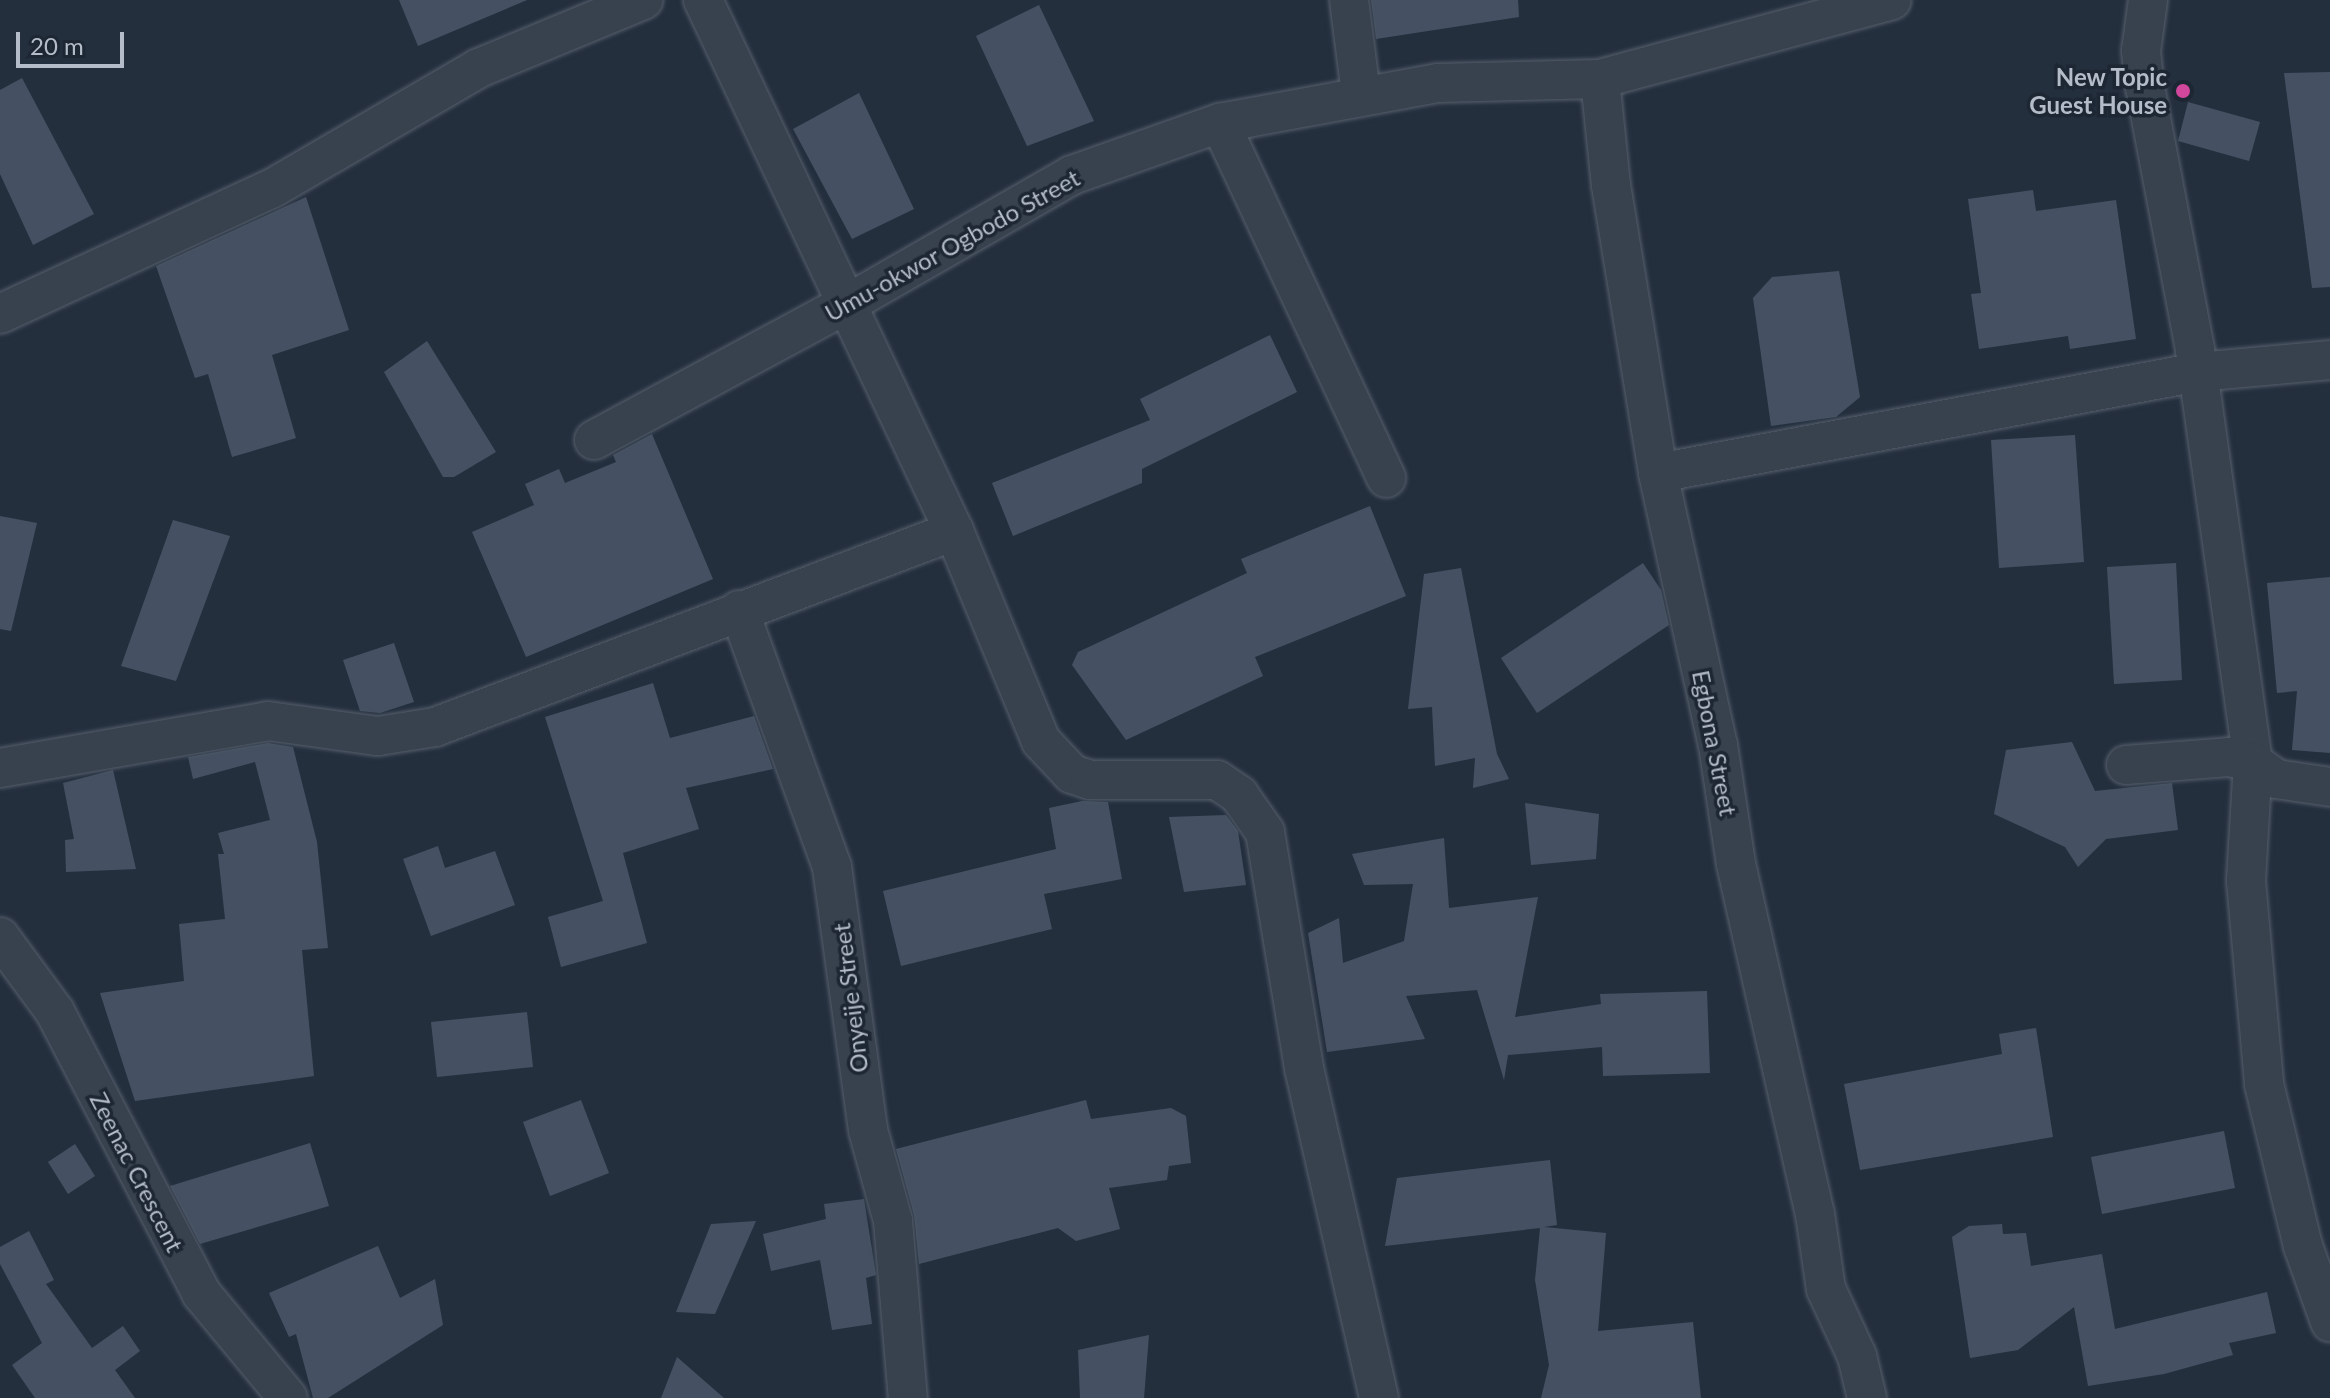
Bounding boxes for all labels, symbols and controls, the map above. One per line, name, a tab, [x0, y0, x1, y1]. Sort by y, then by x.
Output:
scale bar	[20, 16, 128, 66]
text: 20 m	[30, 31, 84, 60]
place label: New Topic Guest House	[2029, 63, 2167, 119]
marker: New Topic Guest House	[2174, 82, 2192, 100]
street label: Umu-okwor Ogbodo Street	[819, 163, 1085, 327]
street label: Egbona Street	[1687, 668, 1743, 818]
street label: Onyeije Street	[827, 922, 873, 1074]
street label: Zeenac Crescent	[84, 1087, 190, 1257]

